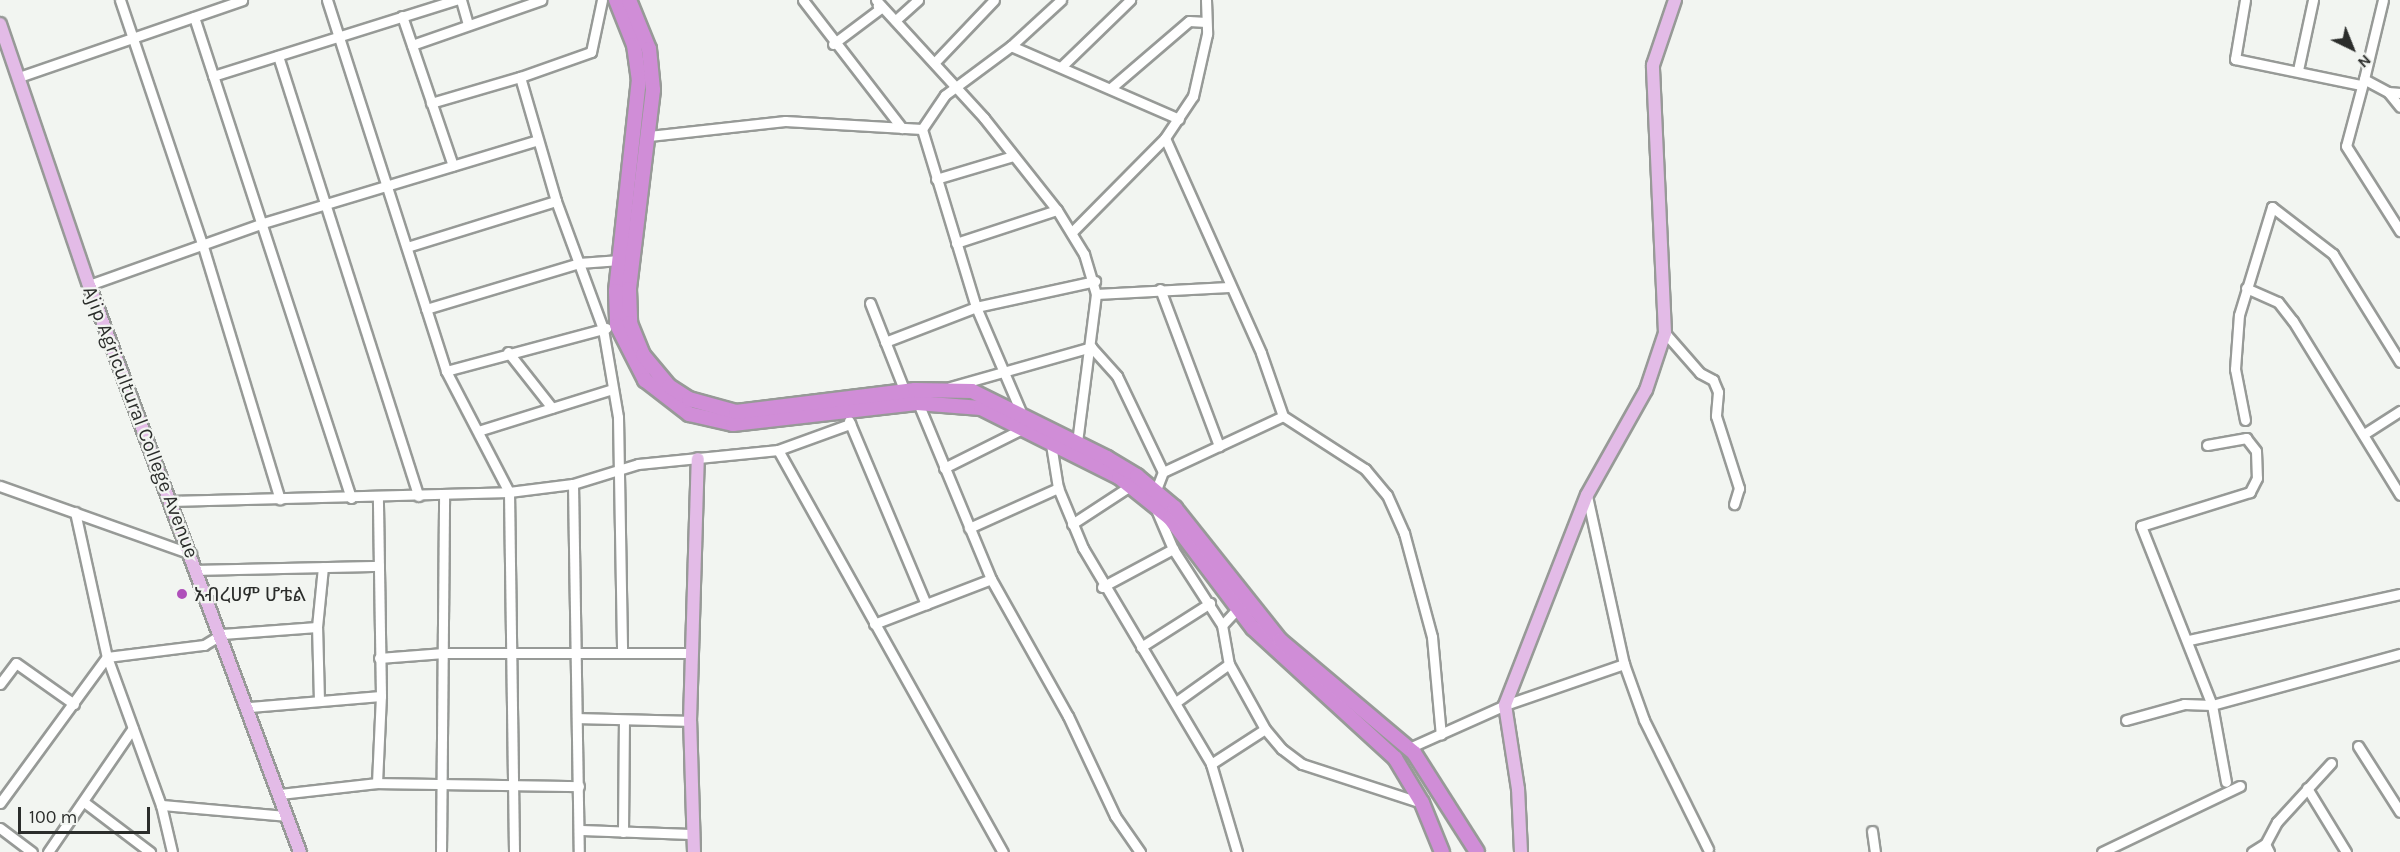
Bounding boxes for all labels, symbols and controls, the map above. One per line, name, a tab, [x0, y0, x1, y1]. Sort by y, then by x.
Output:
north arrow	[2322, 18, 2382, 78]
text: N	[2354, 51, 2375, 72]
street label: Ajip Agricultural College Avenue	[78, 283, 204, 561]
place label: አብረሀም ሆቴል	[194, 582, 306, 606]
marker: አብረሀም ሆቴል	[175, 587, 189, 601]
scale bar	[21, 795, 153, 833]
text: 100 m	[29, 806, 77, 828]

